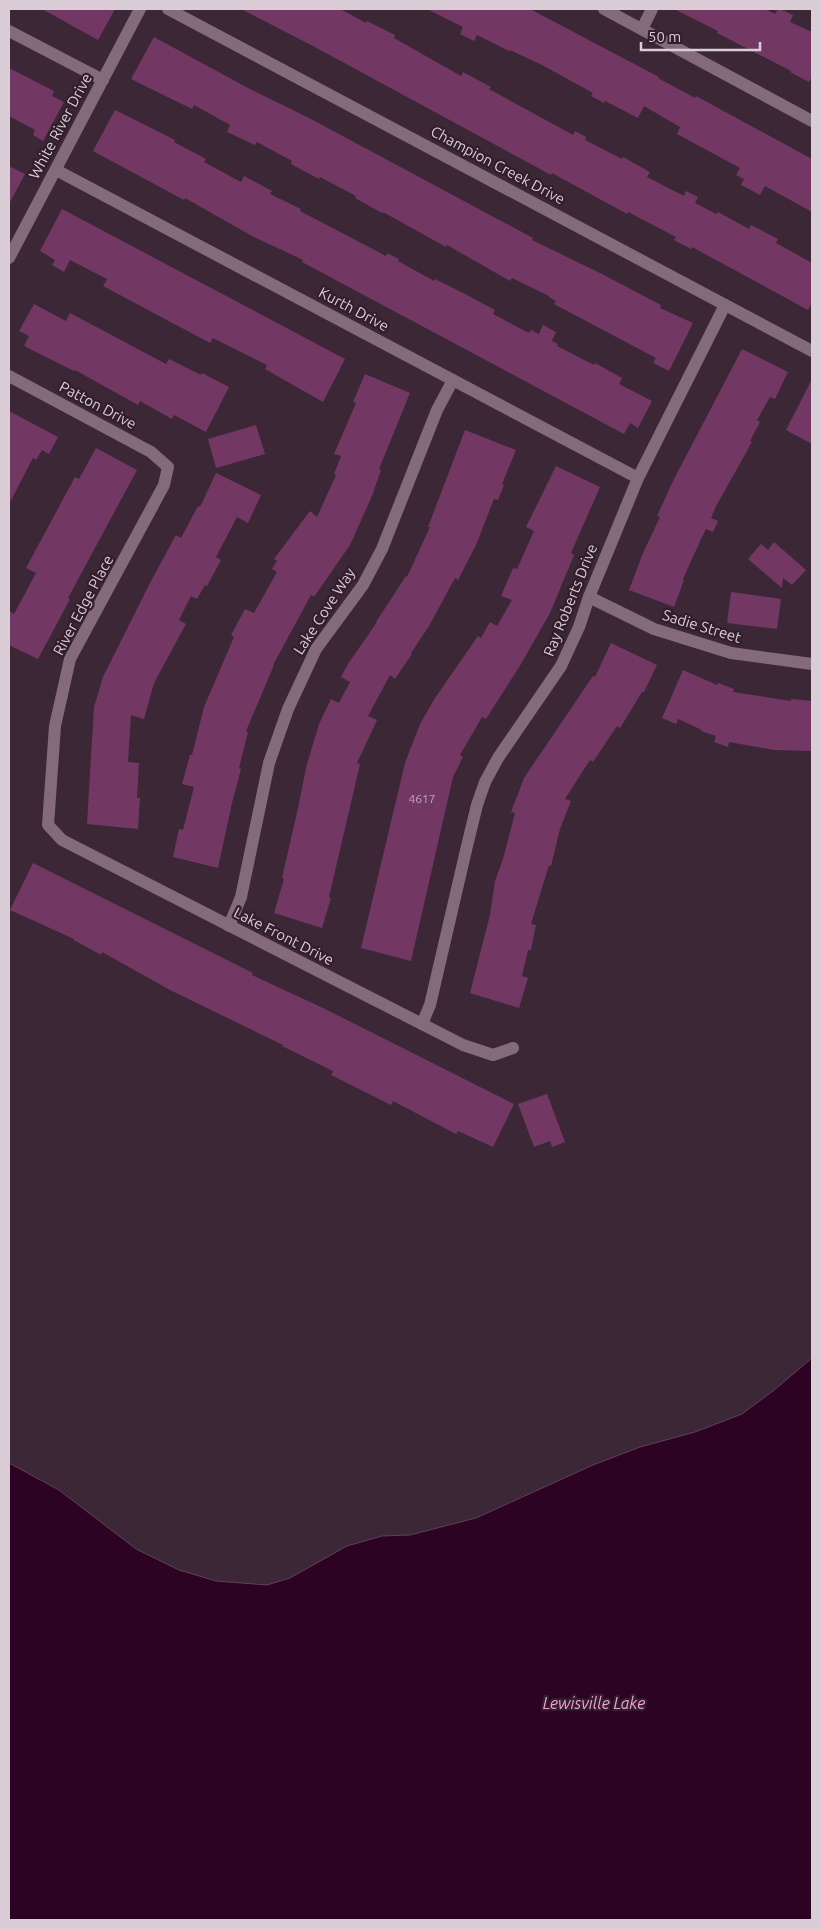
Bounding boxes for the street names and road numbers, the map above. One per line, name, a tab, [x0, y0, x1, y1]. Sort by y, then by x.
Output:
street label: White River Drive	[25, 70, 95, 182]
street label: Champion Creek Drive	[428, 122, 568, 208]
street label: Kurth Drive	[316, 283, 392, 335]
street label: Patton Drive	[57, 378, 139, 432]
street label: Ray Roberts Drive	[540, 541, 600, 659]
street label: River Edge Place	[49, 552, 117, 658]
street label: Lake Cove Way	[290, 565, 358, 657]
street label: Sadie Street	[660, 606, 744, 646]
street label: Lake Front Drive	[231, 903, 337, 969]

